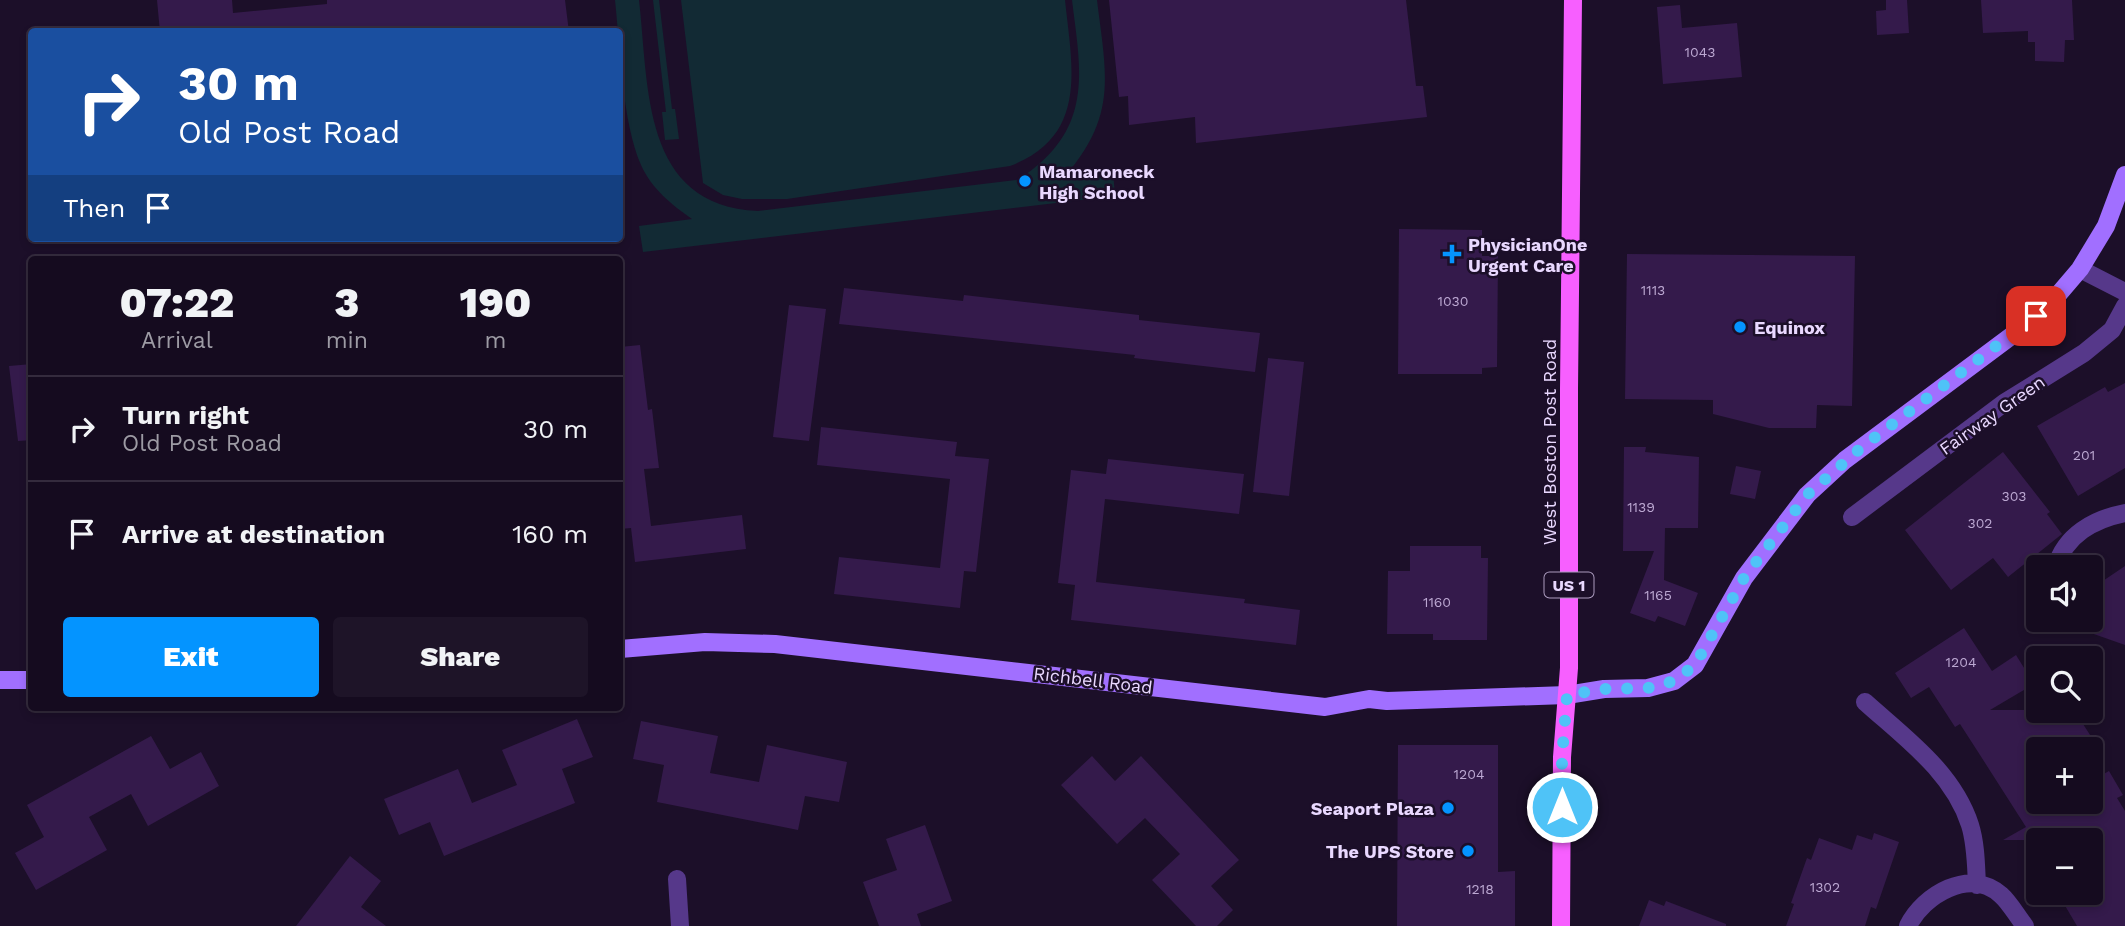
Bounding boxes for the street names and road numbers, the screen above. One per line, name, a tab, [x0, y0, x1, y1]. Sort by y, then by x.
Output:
street label: West Boston Post Road	[1539, 339, 1560, 545]
street label: Fairway Green	[1935, 371, 2049, 459]
road number: US 1	[1544, 572, 1594, 598]
street label: Richbell Road	[1032, 662, 1154, 698]

